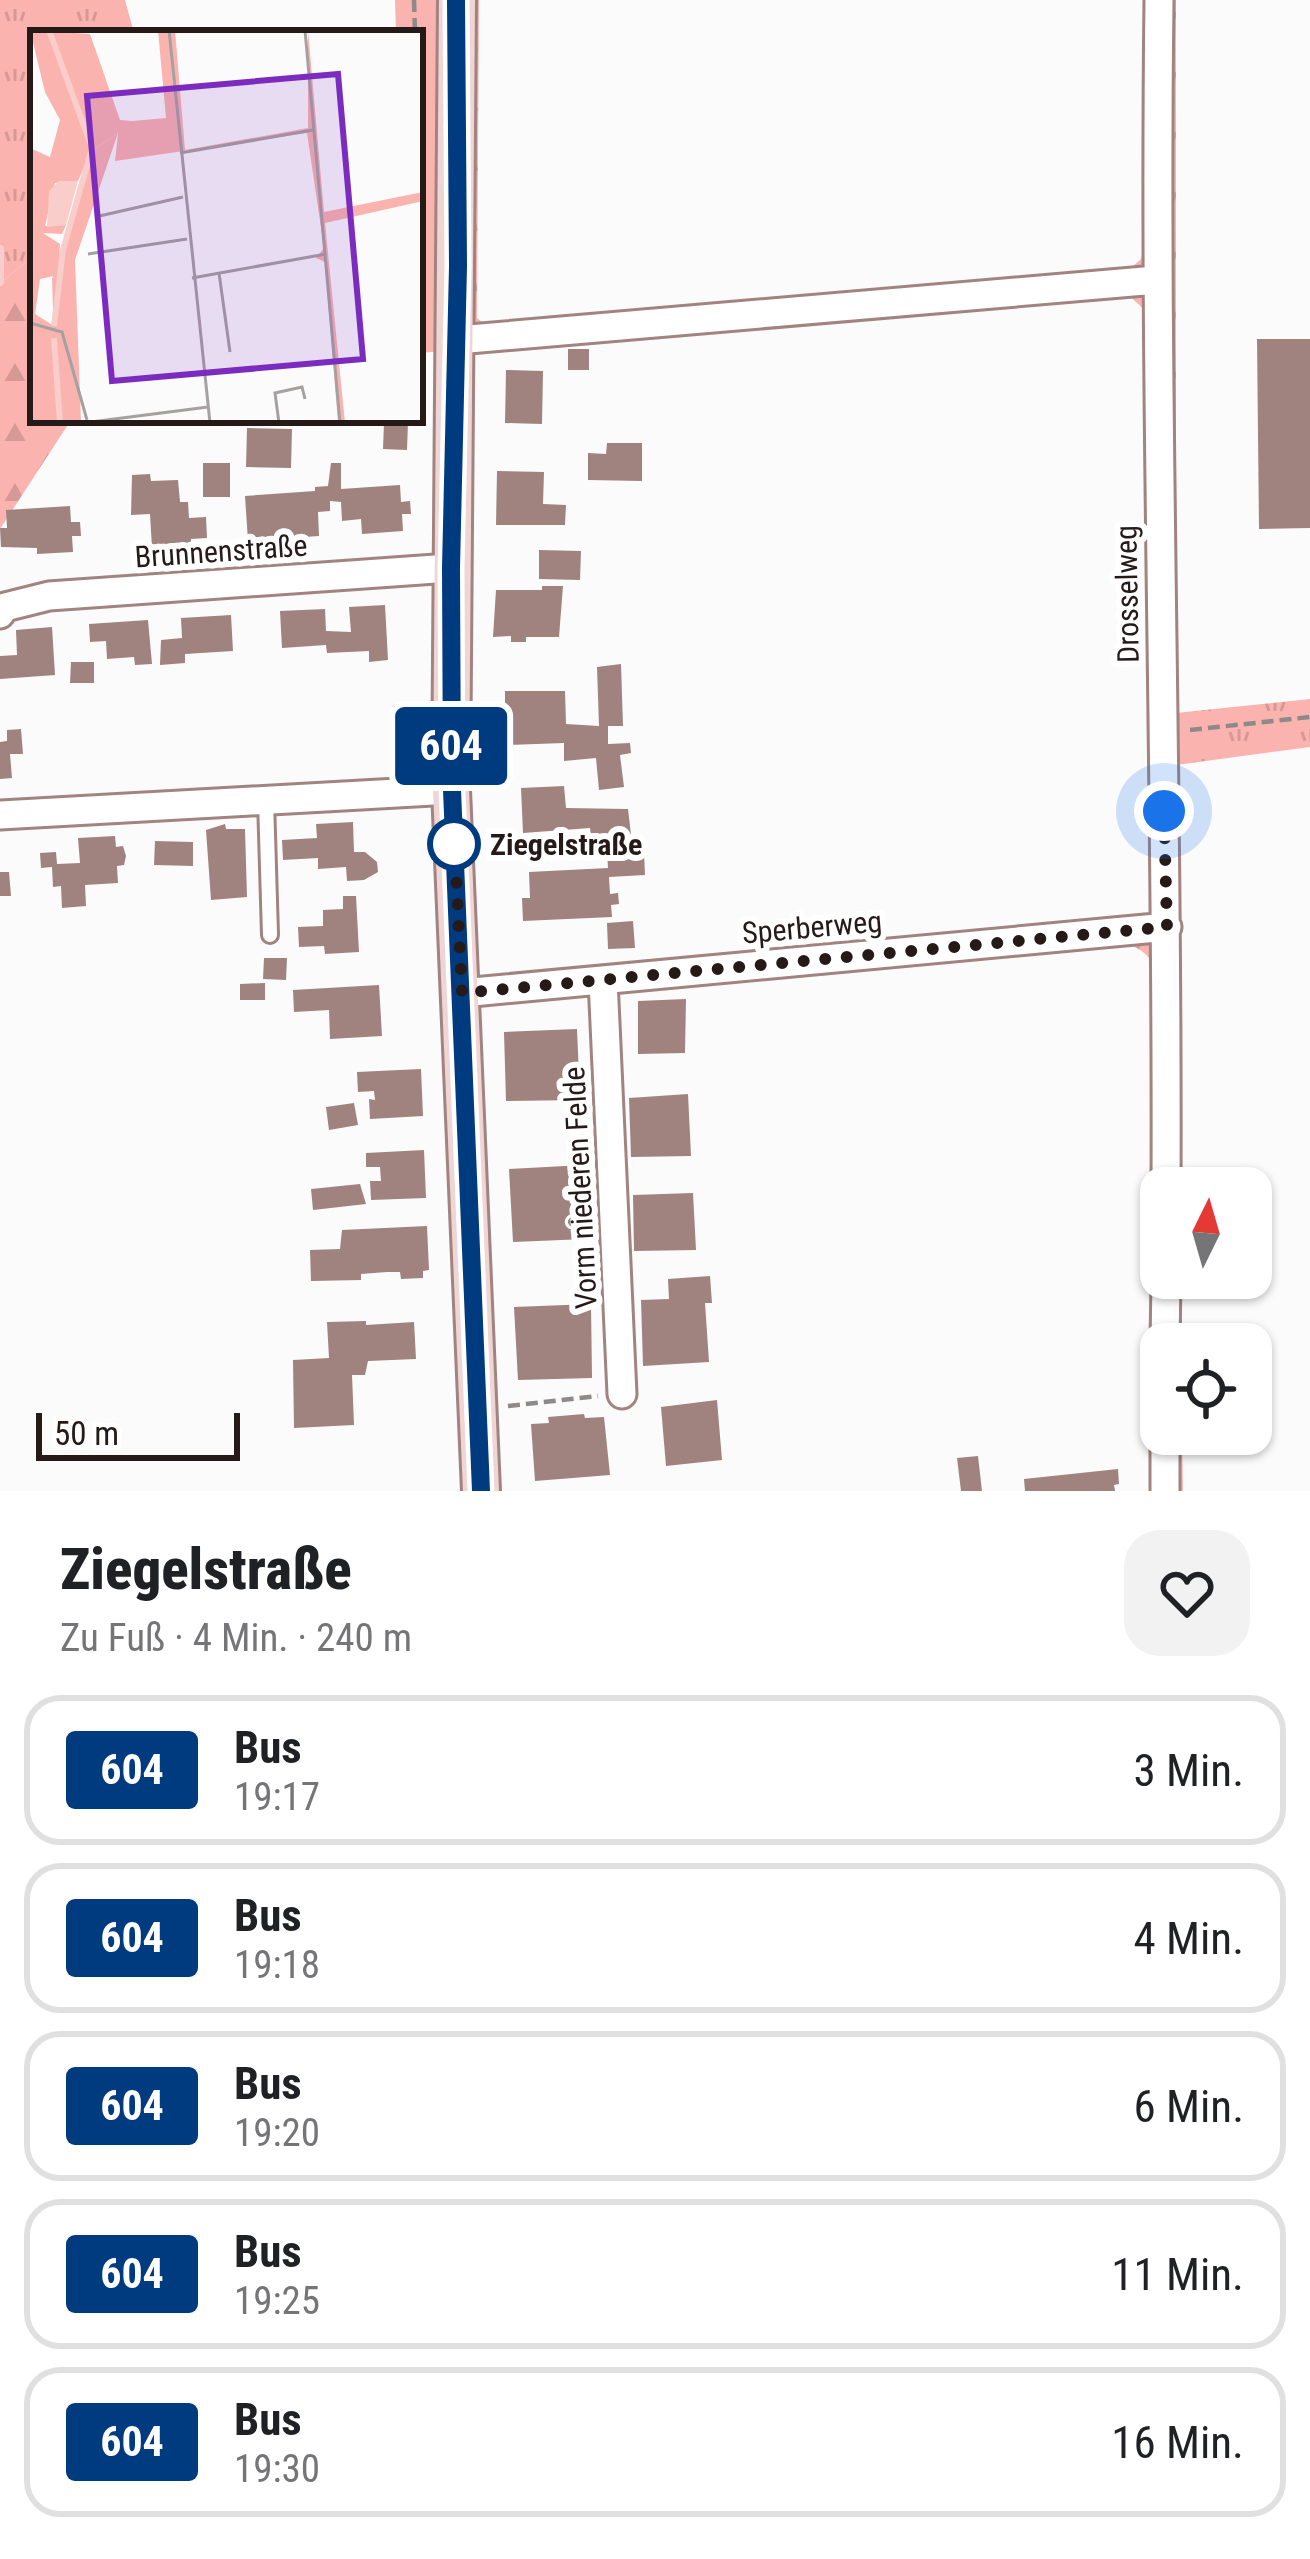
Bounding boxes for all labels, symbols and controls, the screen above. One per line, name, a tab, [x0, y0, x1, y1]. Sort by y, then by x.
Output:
inset map	[30, 30, 423, 423]
street label: Drosselweg	[1108, 525, 1146, 663]
street label: Brunnenstraße	[134, 528, 308, 574]
line badge: 604	[382, 707, 520, 785]
text: 604	[419, 721, 483, 770]
your location	[1134, 781, 1194, 841]
marker: Ziegelstraße	[429, 819, 479, 869]
place label: Ziegelstraße	[490, 827, 642, 862]
street label: Sperberweg	[741, 903, 883, 951]
street label: Vorm niederen Felde	[556, 1066, 604, 1310]
north arrow	[1140, 1167, 1272, 1299]
map controls	[1140, 1167, 1272, 1455]
button: locate	[1140, 1323, 1272, 1455]
scale bar	[36, 1407, 240, 1460]
text: 50 m	[54, 1414, 119, 1453]
button: heart	[1124, 1530, 1250, 1656]
text: Ziegelstraße	[60, 1536, 352, 1603]
text: Zu Fuß · 4 Min. · 240 m	[60, 1615, 412, 1661]
text: Bus	[234, 1721, 302, 1774]
text: 3 Min.	[1133, 1744, 1244, 1797]
text: 604	[100, 1745, 164, 1794]
text: 19:17	[234, 1774, 320, 1820]
text: Bus	[234, 1889, 302, 1942]
text: 4 Min.	[1133, 1912, 1244, 1965]
text: 604	[100, 1913, 164, 1962]
text: 19:18	[234, 1942, 320, 1988]
text: Bus	[234, 2057, 302, 2110]
text: 6 Min.	[1133, 2080, 1244, 2133]
text: 604	[100, 2081, 164, 2130]
text: 19:20	[234, 2110, 320, 2156]
text: Bus	[234, 2225, 302, 2278]
text: 11 Min.	[1111, 2248, 1244, 2301]
text: 604	[100, 2249, 164, 2298]
text: 19:25	[234, 2278, 320, 2324]
text: Bus	[234, 2393, 302, 2446]
text: 16 Min.	[1111, 2416, 1244, 2469]
text: 604	[100, 2417, 164, 2466]
text: 19:30	[234, 2446, 320, 2492]

